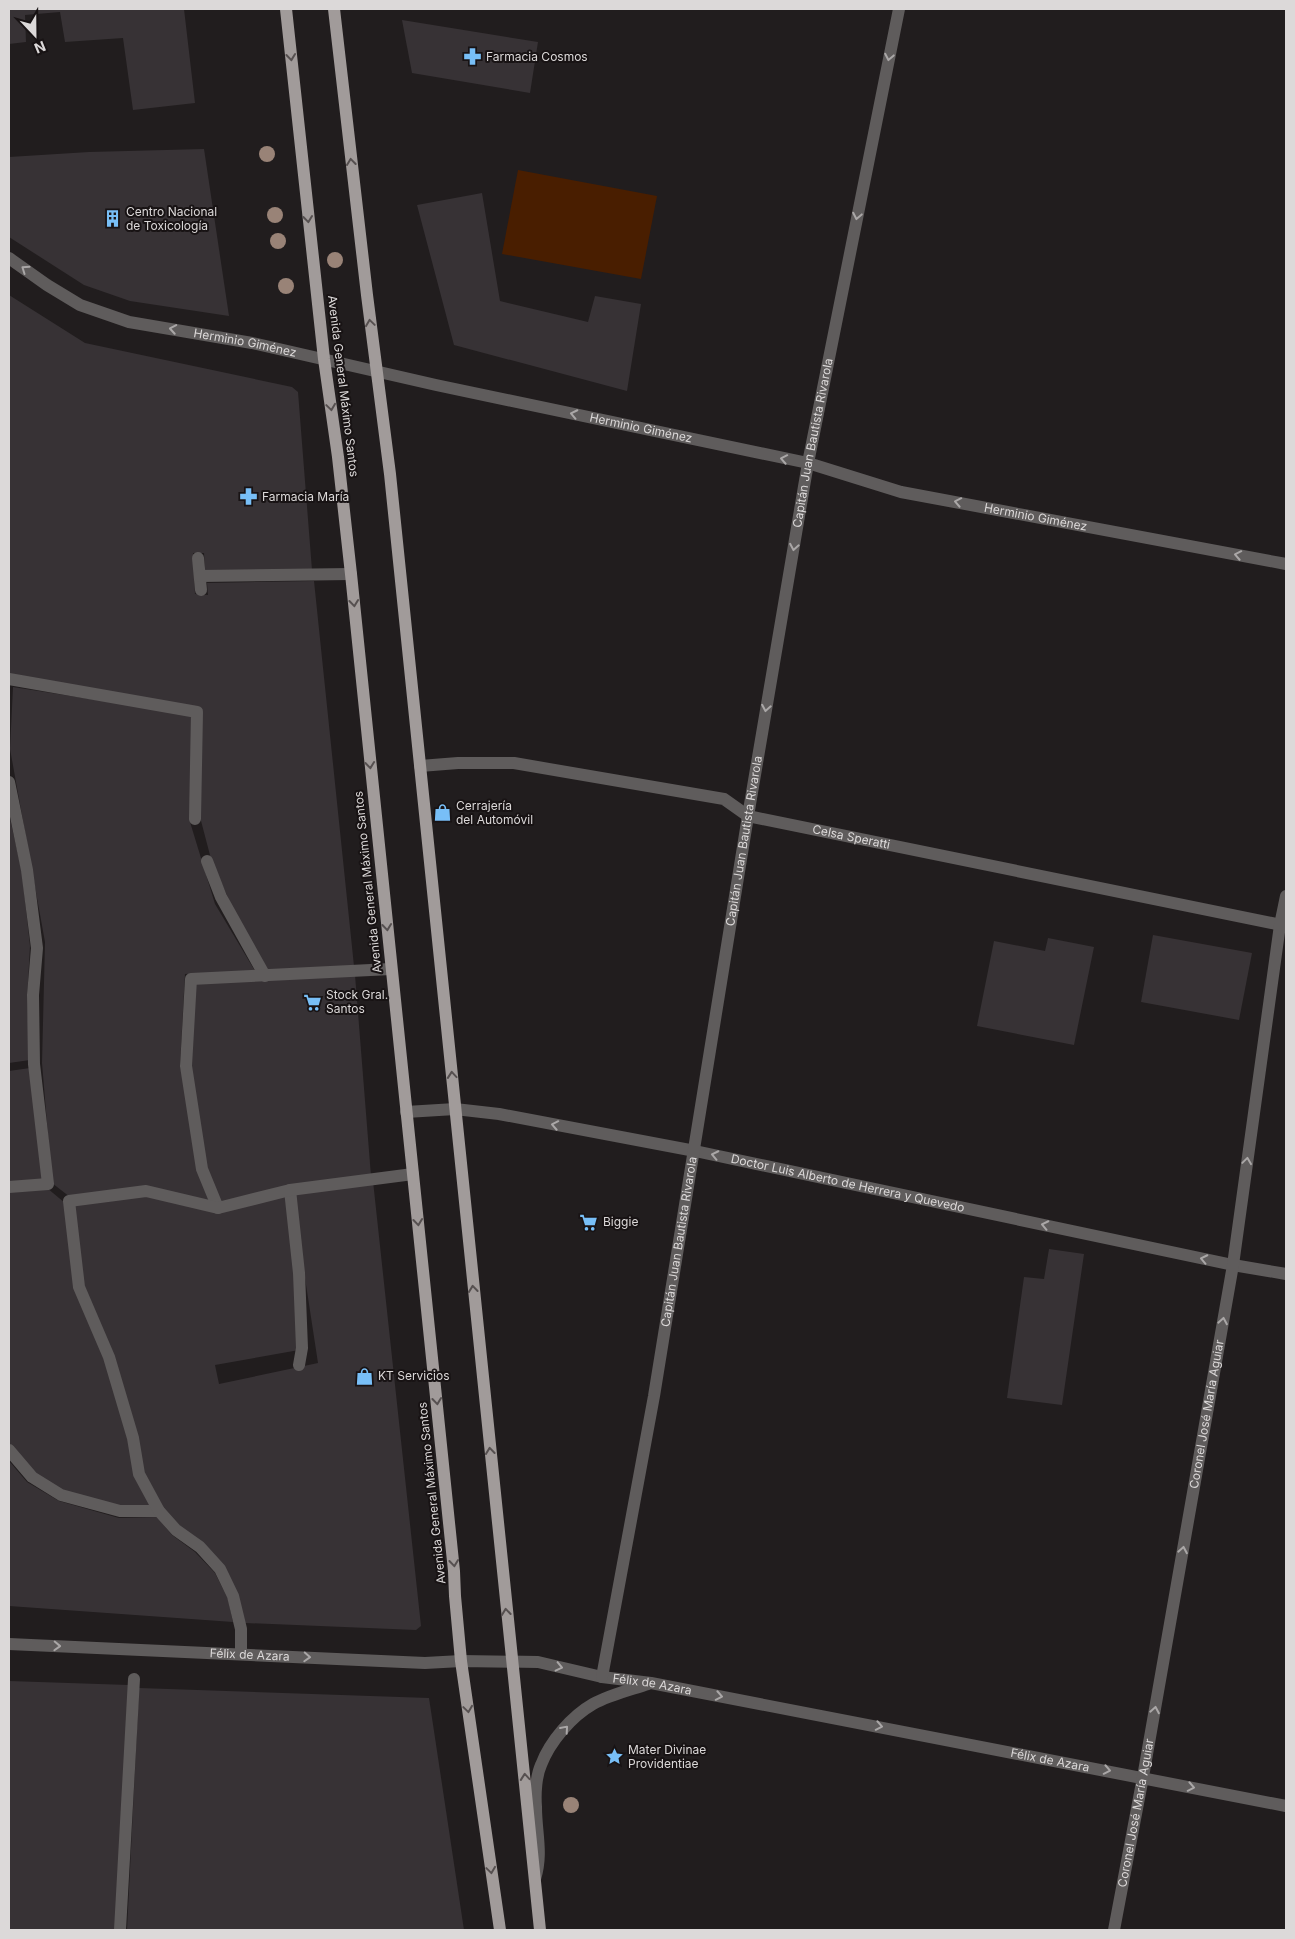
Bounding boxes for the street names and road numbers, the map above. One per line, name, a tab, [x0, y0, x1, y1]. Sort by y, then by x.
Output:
street label: Avenida General Máximo Santos	[325, 294, 362, 478]
street label: Herminio Giménez	[193, 325, 298, 360]
street label: Capitán Juan Bautista Rivarola	[789, 357, 836, 529]
street label: Herminio Giménez	[588, 409, 694, 446]
street label: Herminio Giménez	[983, 500, 1088, 534]
street label: Capitán Juan Bautista Rivarola	[722, 755, 765, 927]
street label: Avenida General Máximo Santos	[350, 790, 385, 974]
street label: Celsa Speratti	[811, 821, 892, 852]
street label: Doctor Luis Alberto de Herrera y Quevedo	[730, 1151, 966, 1215]
street label: Capitán Juan Bautista Rivarola	[657, 1155, 700, 1328]
street label: Coronel José María Aguiar	[1186, 1338, 1227, 1490]
street label: Avenida General Máximo Santos	[414, 1401, 449, 1585]
street label: Félix de Azara	[209, 1645, 290, 1664]
street label: Félix de Azara	[612, 1670, 693, 1698]
street label: Coronel José María Aguiar	[1114, 1737, 1157, 1889]
street label: Félix de Azara	[1009, 1745, 1091, 1775]

